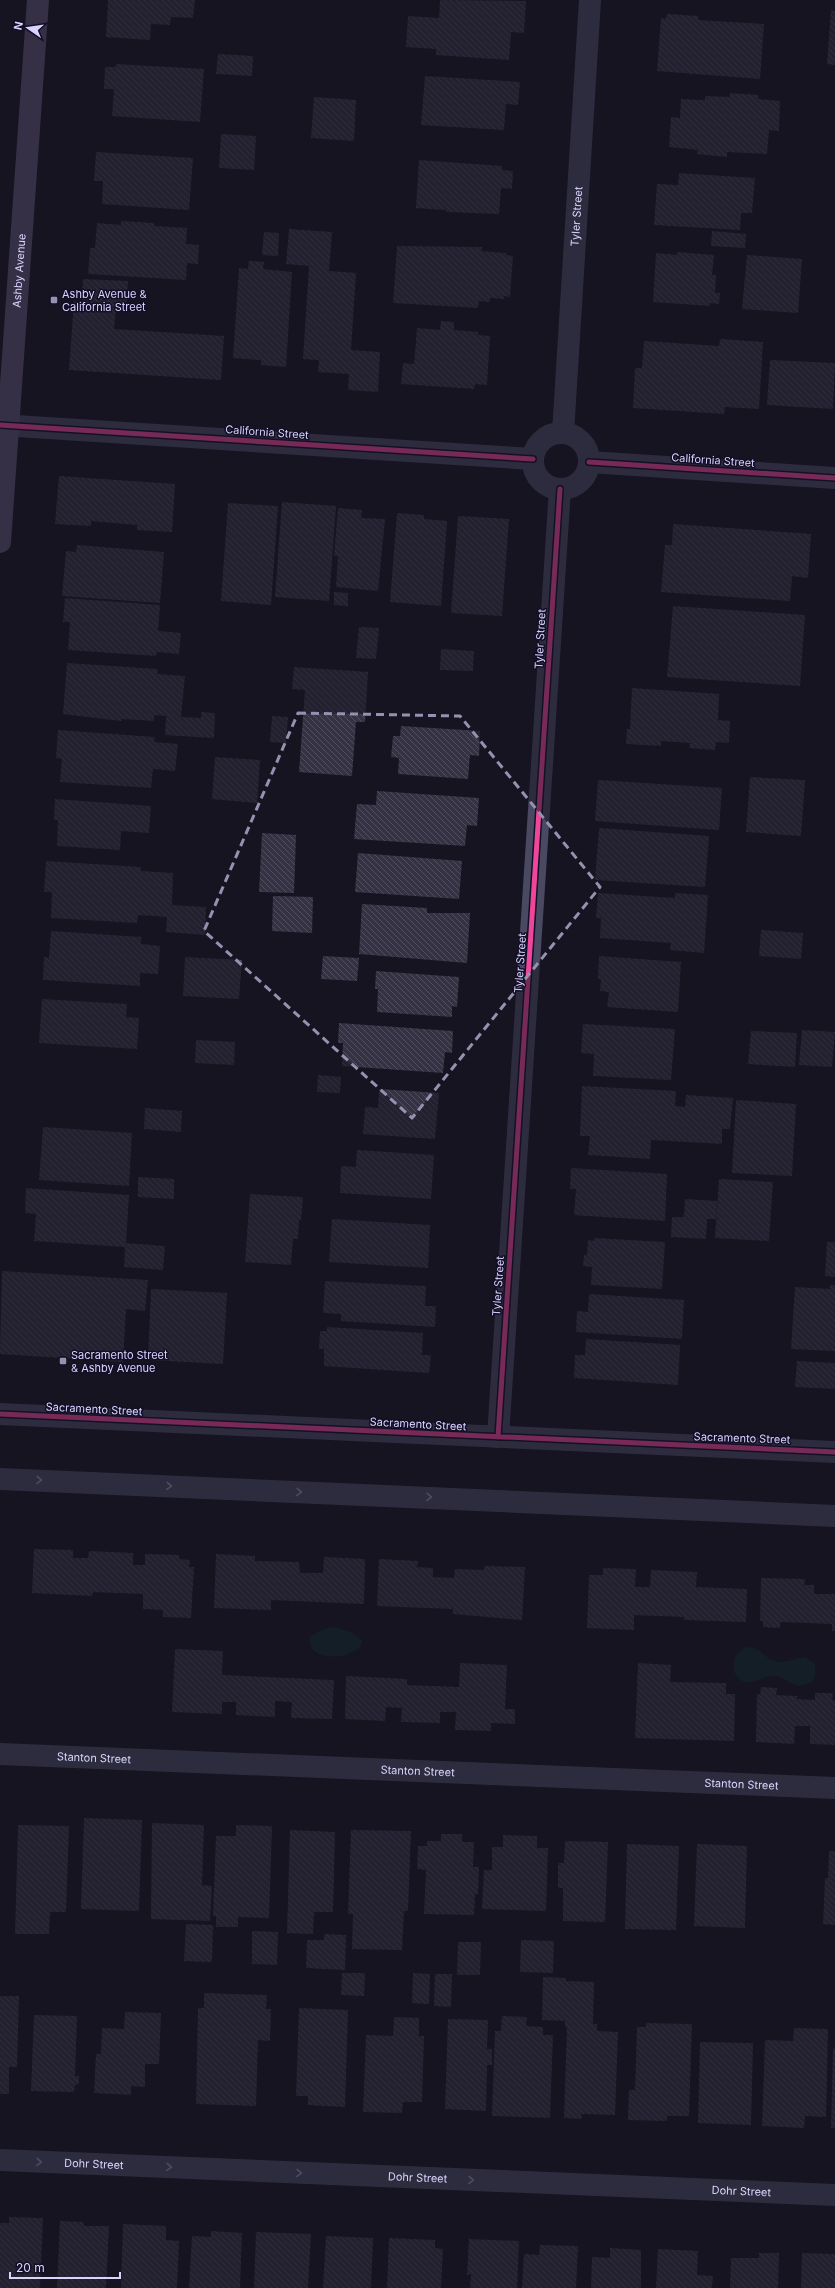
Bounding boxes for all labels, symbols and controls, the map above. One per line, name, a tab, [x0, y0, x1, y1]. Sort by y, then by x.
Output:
north arrow	[8, 8, 48, 48]
text: N	[10, 20, 26, 31]
street label: Tyler Street	[568, 186, 585, 247]
street label: Ashby Avenue	[9, 233, 29, 308]
place label: Ashby Avenue & California Street	[62, 287, 147, 314]
marker: Ashby Avenue & California Street	[49, 295, 59, 305]
street label: California Street	[225, 422, 310, 442]
street label: California Street	[671, 450, 756, 470]
street label: Tyler Street	[531, 608, 549, 669]
street label: Tyler Street	[511, 932, 529, 993]
street label: Tyler Street	[489, 1255, 507, 1316]
place label: Sacramento Street & Ashby Avenue	[71, 1348, 168, 1375]
marker: Sacramento Street & Ashby Avenue	[58, 1356, 68, 1366]
street label: Sacramento Street	[45, 1399, 143, 1419]
street label: Sacramento Street	[369, 1414, 467, 1434]
street label: Sacramento Street	[693, 1429, 791, 1447]
one-way arrow	[36, 1476, 42, 1485]
one-way arrow	[166, 1482, 172, 1490]
one-way arrow	[296, 1487, 302, 1496]
one-way arrow	[426, 1493, 432, 1502]
street label: Stanton Street	[57, 1749, 132, 1766]
street label: Stanton Street	[380, 1763, 455, 1780]
street label: Stanton Street	[704, 1776, 779, 1793]
street label: Dohr Street	[64, 2156, 124, 2172]
one-way arrow	[36, 2157, 42, 2166]
one-way arrow	[166, 2163, 172, 2171]
one-way arrow	[296, 2168, 302, 2177]
street label: Dohr Street	[388, 2169, 448, 2186]
one-way arrow	[468, 2176, 474, 2184]
street label: Dohr Street	[711, 2183, 772, 2199]
scale bar	[10, 2254, 120, 2280]
text: 20 m	[16, 2260, 45, 2275]

